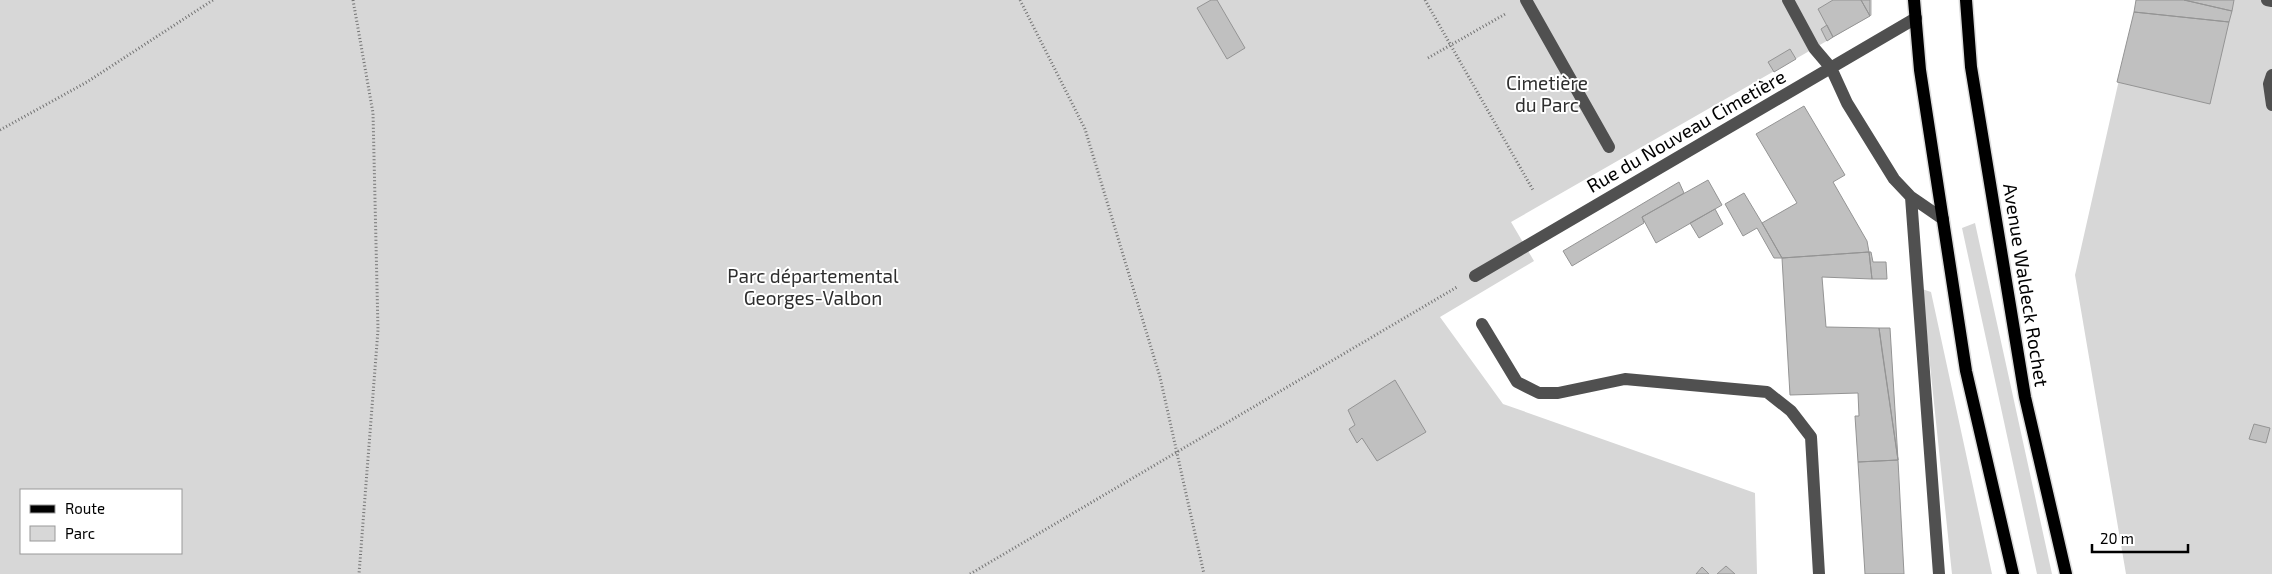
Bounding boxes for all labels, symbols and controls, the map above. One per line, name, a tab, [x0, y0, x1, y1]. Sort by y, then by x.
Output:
street label: Rue du Nouveau Cimetière	[1582, 64, 1789, 197]
park label: Cimetière du Parc	[1506, 71, 1588, 116]
street label: Avenue Waldeck Rochet	[1999, 181, 2054, 388]
park label: Parc départemental Georges-Valbon	[727, 264, 899, 309]
legend	[20, 489, 182, 554]
text: Route	[65, 499, 105, 517]
scale bar	[2092, 522, 2188, 554]
text: Parc	[65, 524, 95, 542]
text: 20 m	[2100, 529, 2134, 547]

